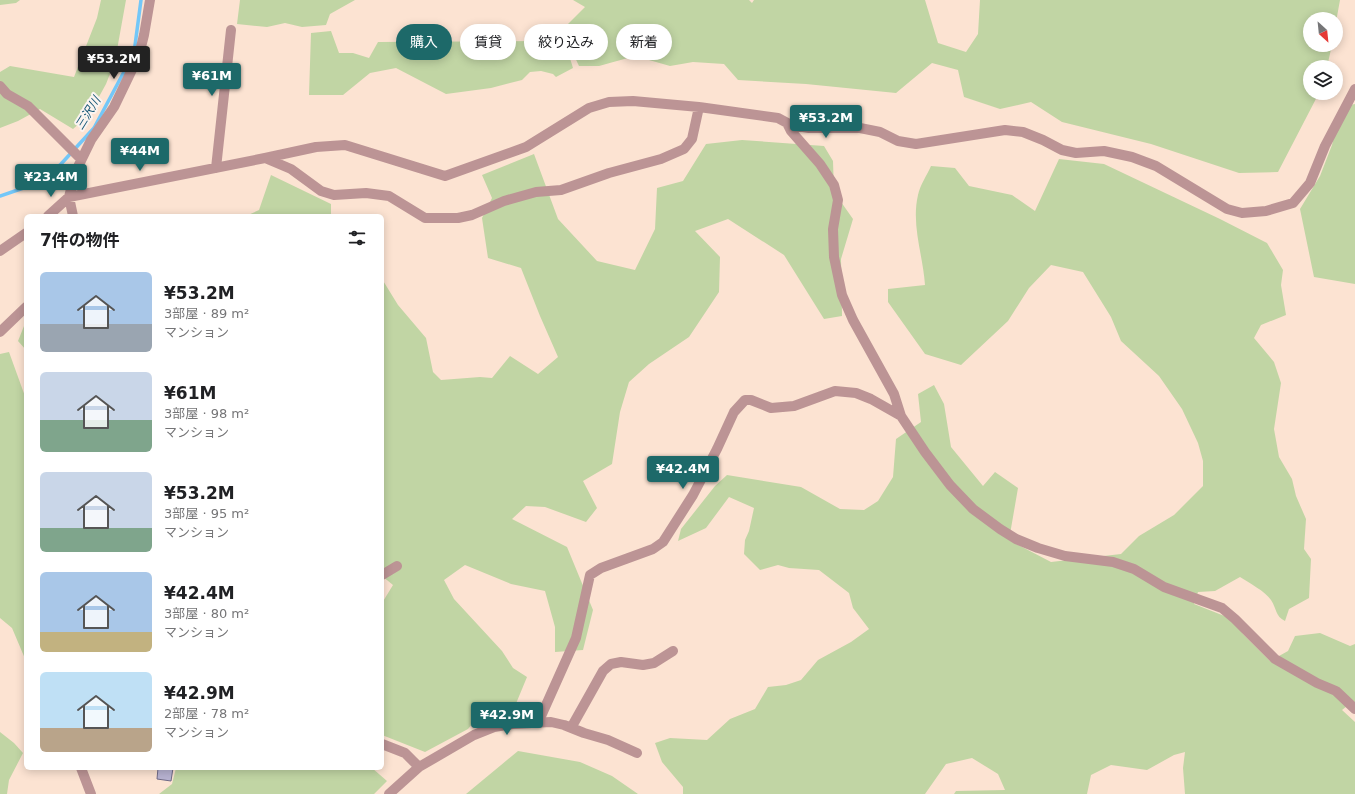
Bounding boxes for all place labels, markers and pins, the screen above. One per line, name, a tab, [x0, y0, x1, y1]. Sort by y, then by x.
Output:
pin: ¥53.2M	[81, 46, 147, 80]
pin: ¥61M	[188, 63, 236, 97]
pin: ¥53.2M	[793, 105, 859, 139]
pin: ¥44M	[116, 138, 164, 172]
pin: ¥23.4M	[18, 164, 84, 198]
pin: ¥42.4M	[650, 456, 716, 490]
pin: ¥42.9M	[474, 702, 540, 736]

